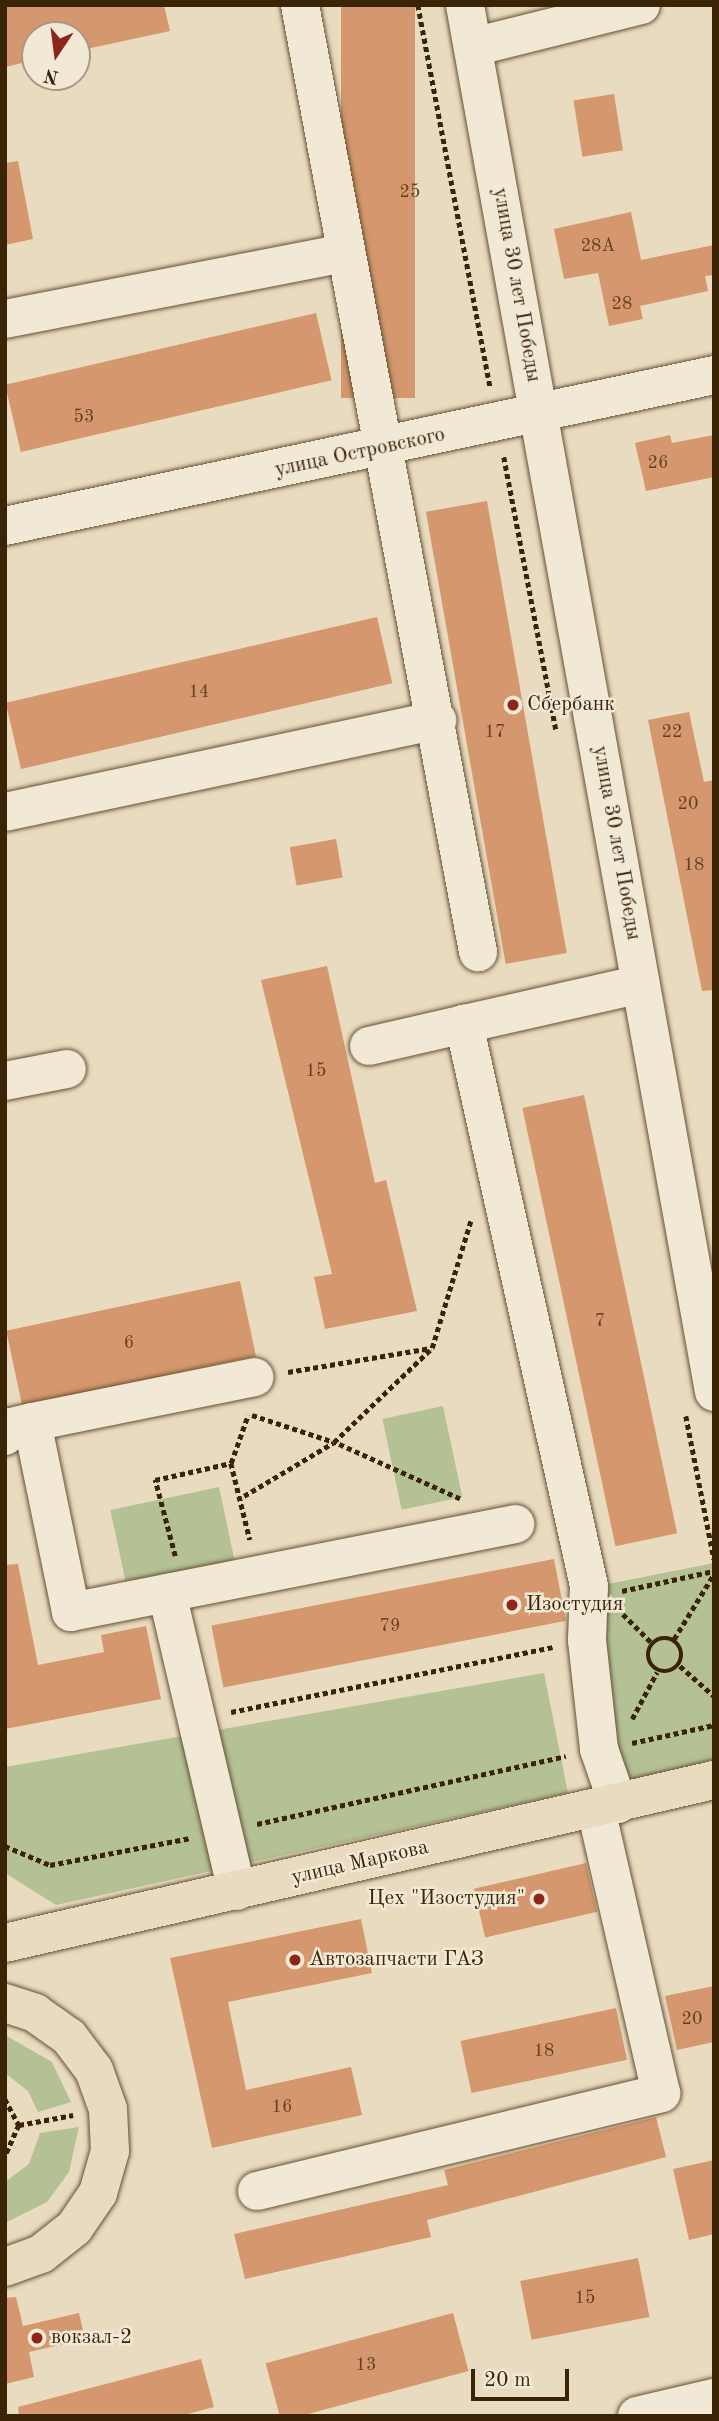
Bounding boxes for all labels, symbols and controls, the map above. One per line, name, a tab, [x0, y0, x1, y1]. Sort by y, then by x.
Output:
north arrow	[21, 21, 91, 91]
text: N	[42, 64, 61, 86]
house number: 25	[400, 181, 420, 203]
street label: улица 30 лет Победы	[486, 186, 546, 384]
house number: 28А	[581, 235, 615, 257]
house number: 28	[612, 293, 632, 315]
house number: 53	[74, 406, 94, 428]
street label: улица Островского	[273, 423, 447, 483]
house number: 26	[648, 452, 668, 474]
house number: 14	[189, 681, 209, 703]
place label: Сбербанк	[527, 692, 615, 718]
marker: Сбербанк	[505, 697, 521, 713]
house number: 17	[485, 721, 505, 743]
house number: 22	[662, 721, 682, 743]
street label: улица 30 лет Победы	[586, 744, 646, 942]
house number: 20	[678, 793, 698, 815]
house number: 18	[684, 854, 704, 876]
house number: 15	[306, 1060, 326, 1082]
house number: 7	[595, 1310, 605, 1332]
house number: 6	[124, 1332, 134, 1354]
place label: Изостудия	[526, 1592, 623, 1618]
marker: Изостудия	[504, 1597, 520, 1613]
house number: 79	[380, 1615, 400, 1637]
street label: улица Маркова	[289, 1835, 431, 1891]
place label: Цех "Изостудия"	[368, 1886, 525, 1912]
marker: Цех "Изостудия"	[531, 1891, 547, 1907]
place label: Автозапчасти ГАЗ	[309, 1947, 484, 1973]
marker: Автозапчасти ГАЗ	[287, 1952, 303, 1968]
house number: 20	[682, 2008, 702, 2030]
house number: 18	[534, 2040, 554, 2062]
house number: 16	[272, 2096, 292, 2118]
house number: 15	[575, 2287, 595, 2309]
place label: вокзал-2	[51, 2325, 132, 2351]
marker: вокзал-2	[29, 2330, 45, 2346]
house number: 13	[356, 2354, 376, 2376]
scale bar	[474, 2354, 572, 2398]
text: 20 m	[484, 2370, 531, 2391]

